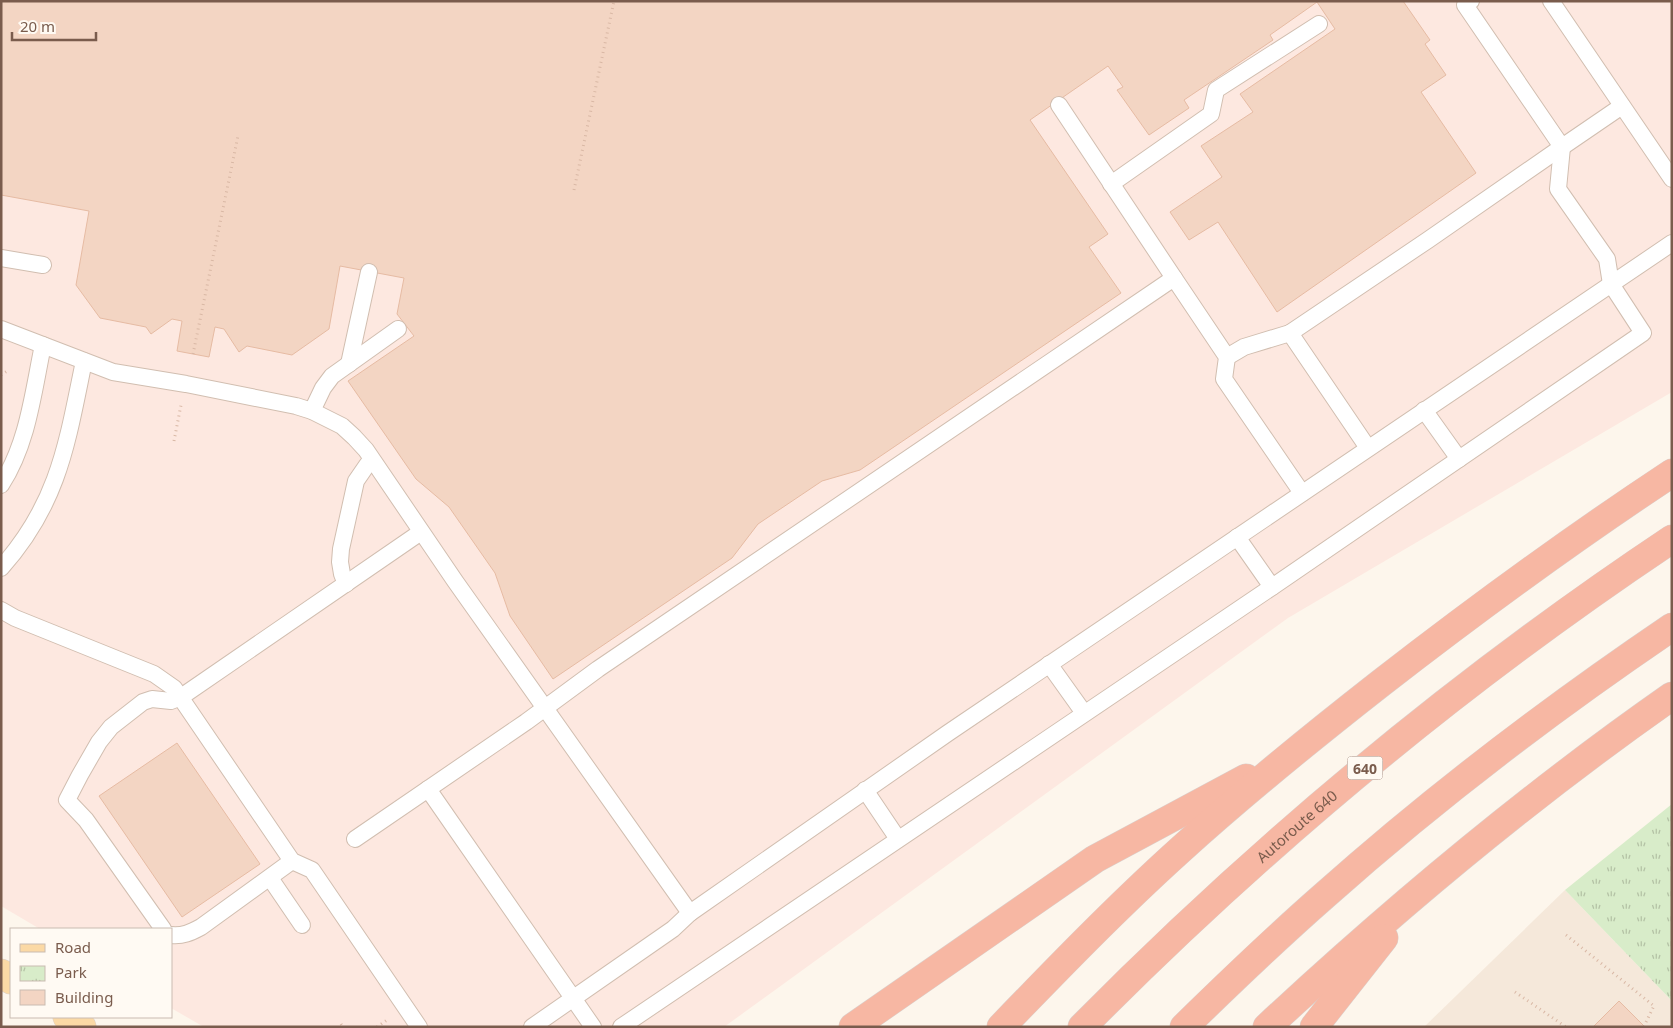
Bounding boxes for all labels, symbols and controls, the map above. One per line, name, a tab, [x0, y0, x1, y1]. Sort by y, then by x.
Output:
scale bar	[12, 10, 96, 42]
text: 20 m	[20, 16, 55, 36]
road number: 640	[1348, 756, 1382, 780]
street label: Autoroute 640	[1252, 785, 1341, 867]
legend	[10, 928, 172, 1018]
text: Road	[55, 937, 91, 957]
text: Park	[55, 962, 87, 982]
text: Building	[55, 987, 113, 1007]

